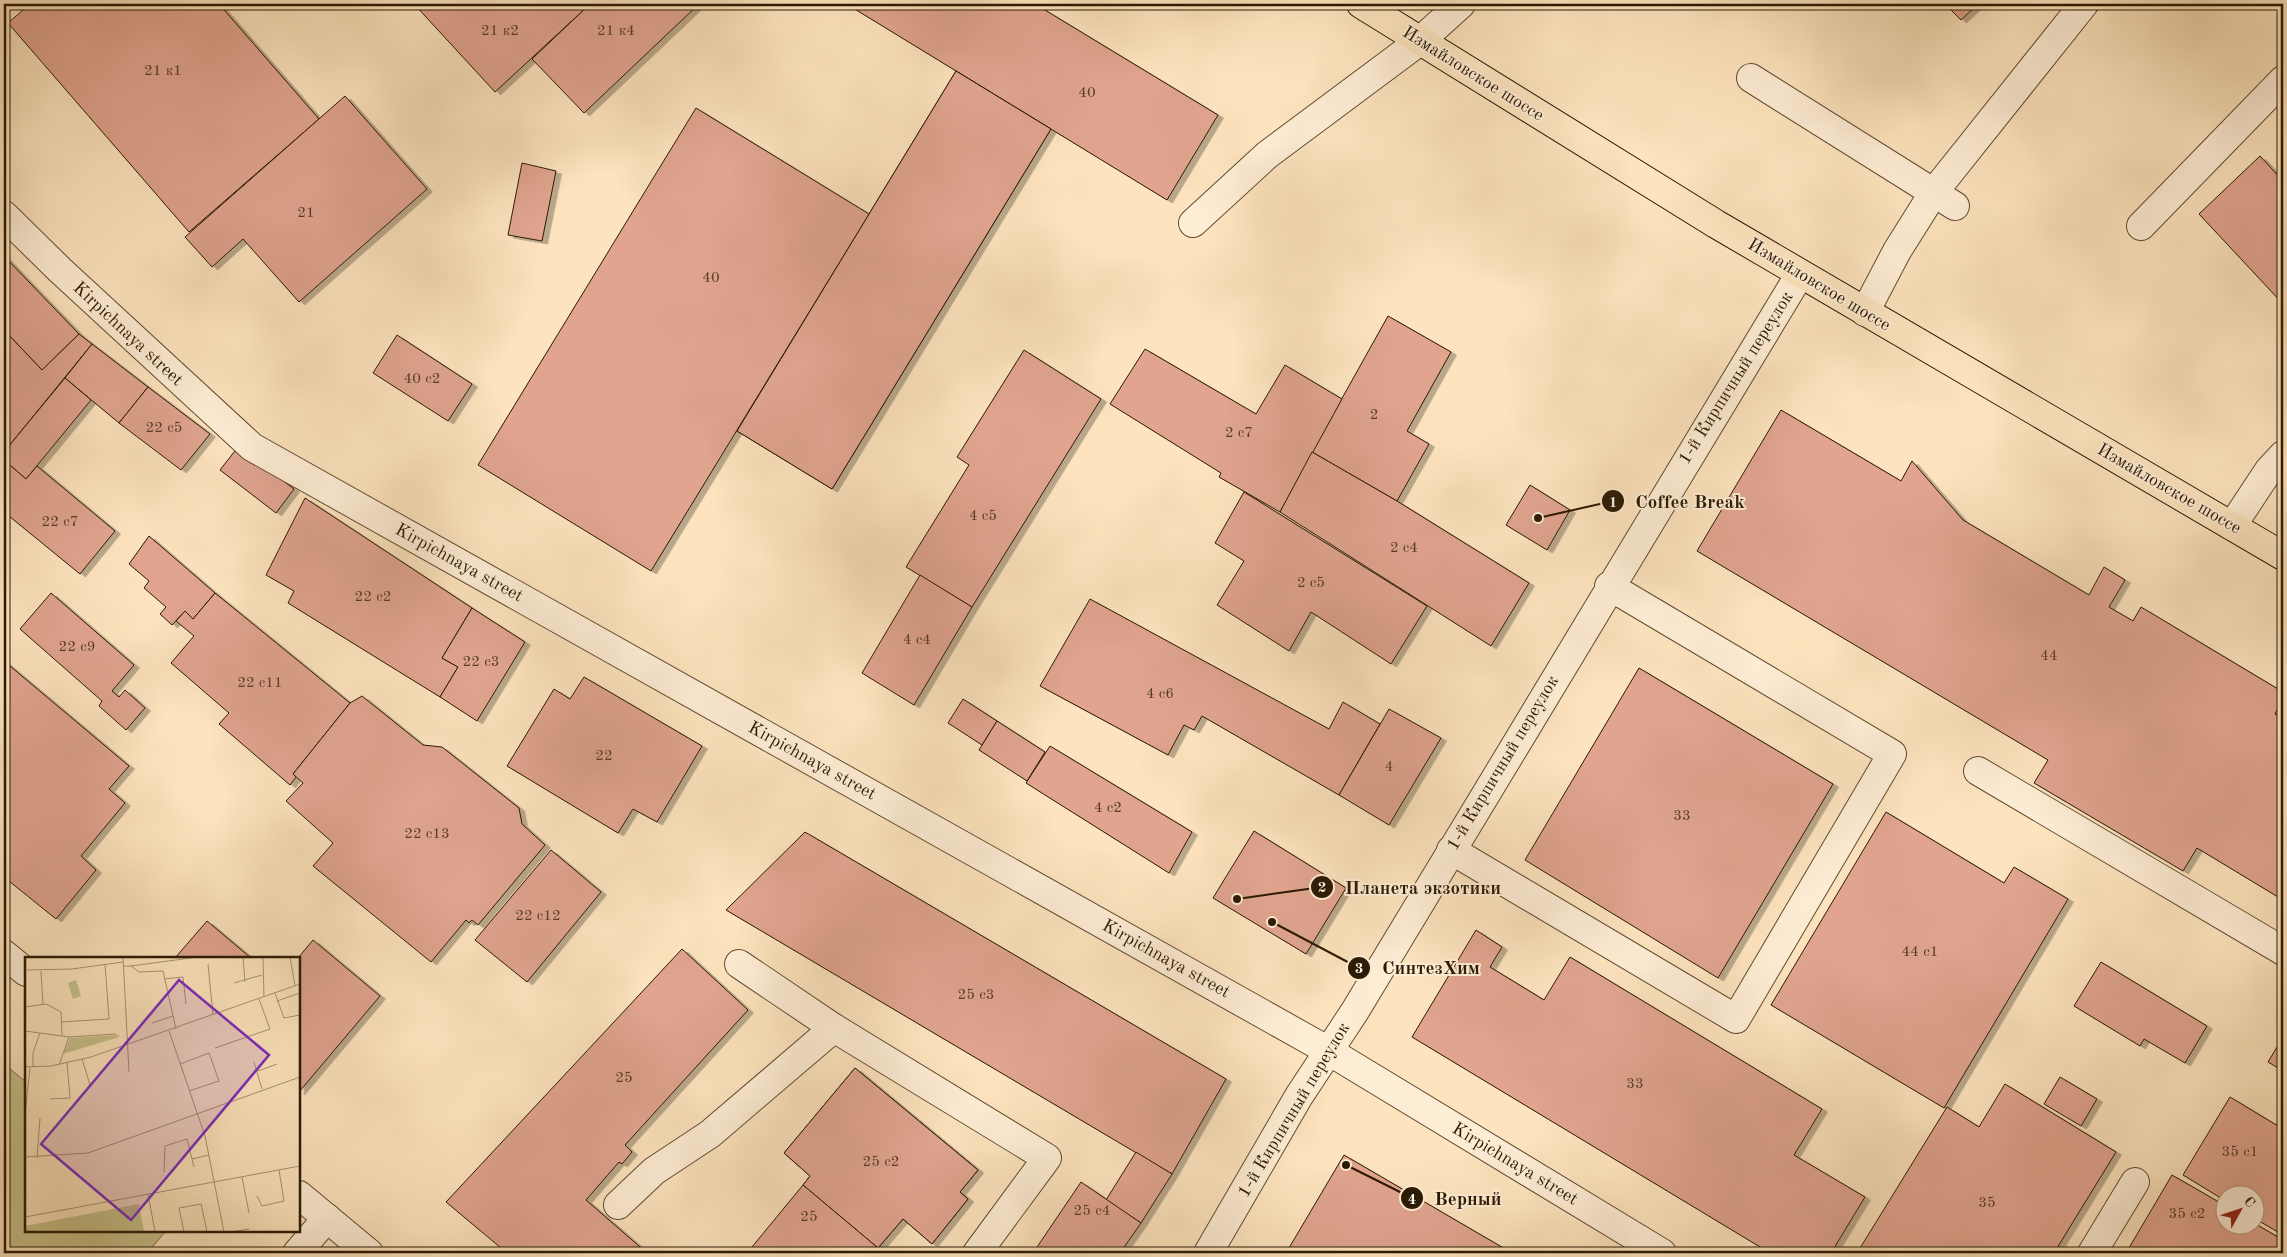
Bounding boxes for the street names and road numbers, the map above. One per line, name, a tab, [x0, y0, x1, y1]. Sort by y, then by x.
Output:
street label: Измайловское шоссе	[1399, 23, 1547, 125]
street label: Измайловское шоссе	[1744, 235, 1894, 335]
street label: Kirpichnaya street	[69, 279, 187, 389]
street label: 1-й Кирпичный переулок	[1675, 288, 1797, 468]
street label: Измайловское шоссе	[2094, 440, 2244, 538]
street label: Kirpichnaya street	[392, 520, 526, 606]
street label: 1-й Кирпичный переулок	[1444, 673, 1562, 853]
street label: Kirpichnaya street	[745, 718, 879, 804]
street label: Kirpichnaya street	[1099, 916, 1233, 1002]
street label: 1-й Кирпичный переулок	[1235, 1020, 1353, 1200]
street label: Kirpichnaya street	[1449, 1119, 1581, 1209]

